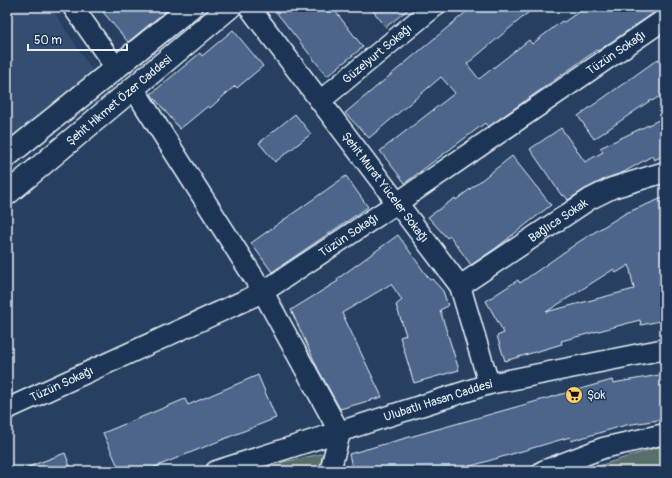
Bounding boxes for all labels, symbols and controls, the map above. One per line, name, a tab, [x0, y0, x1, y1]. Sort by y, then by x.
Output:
street label: Güzelyurt Sokağı	[339, 21, 415, 87]
scale bar	[28, 26, 127, 52]
street label: Tüzün Sokağı	[584, 27, 648, 78]
text: 50 m	[34, 33, 62, 48]
street label: Şehit Hikmet Özer Caddesi	[63, 52, 175, 149]
street label: Şehit Murat Yüceler Sokağı	[339, 129, 432, 245]
street label: Bağlıca Sokak	[526, 195, 591, 246]
street label: Tüzün Sokağı	[316, 210, 381, 260]
street label: Tüzün Sokağı	[27, 363, 96, 405]
street label: Ulubatlı Hasan Caddesi	[382, 376, 493, 425]
supermarket icon: Şok	[564, 385, 584, 405]
place label: Şok	[587, 388, 606, 403]

